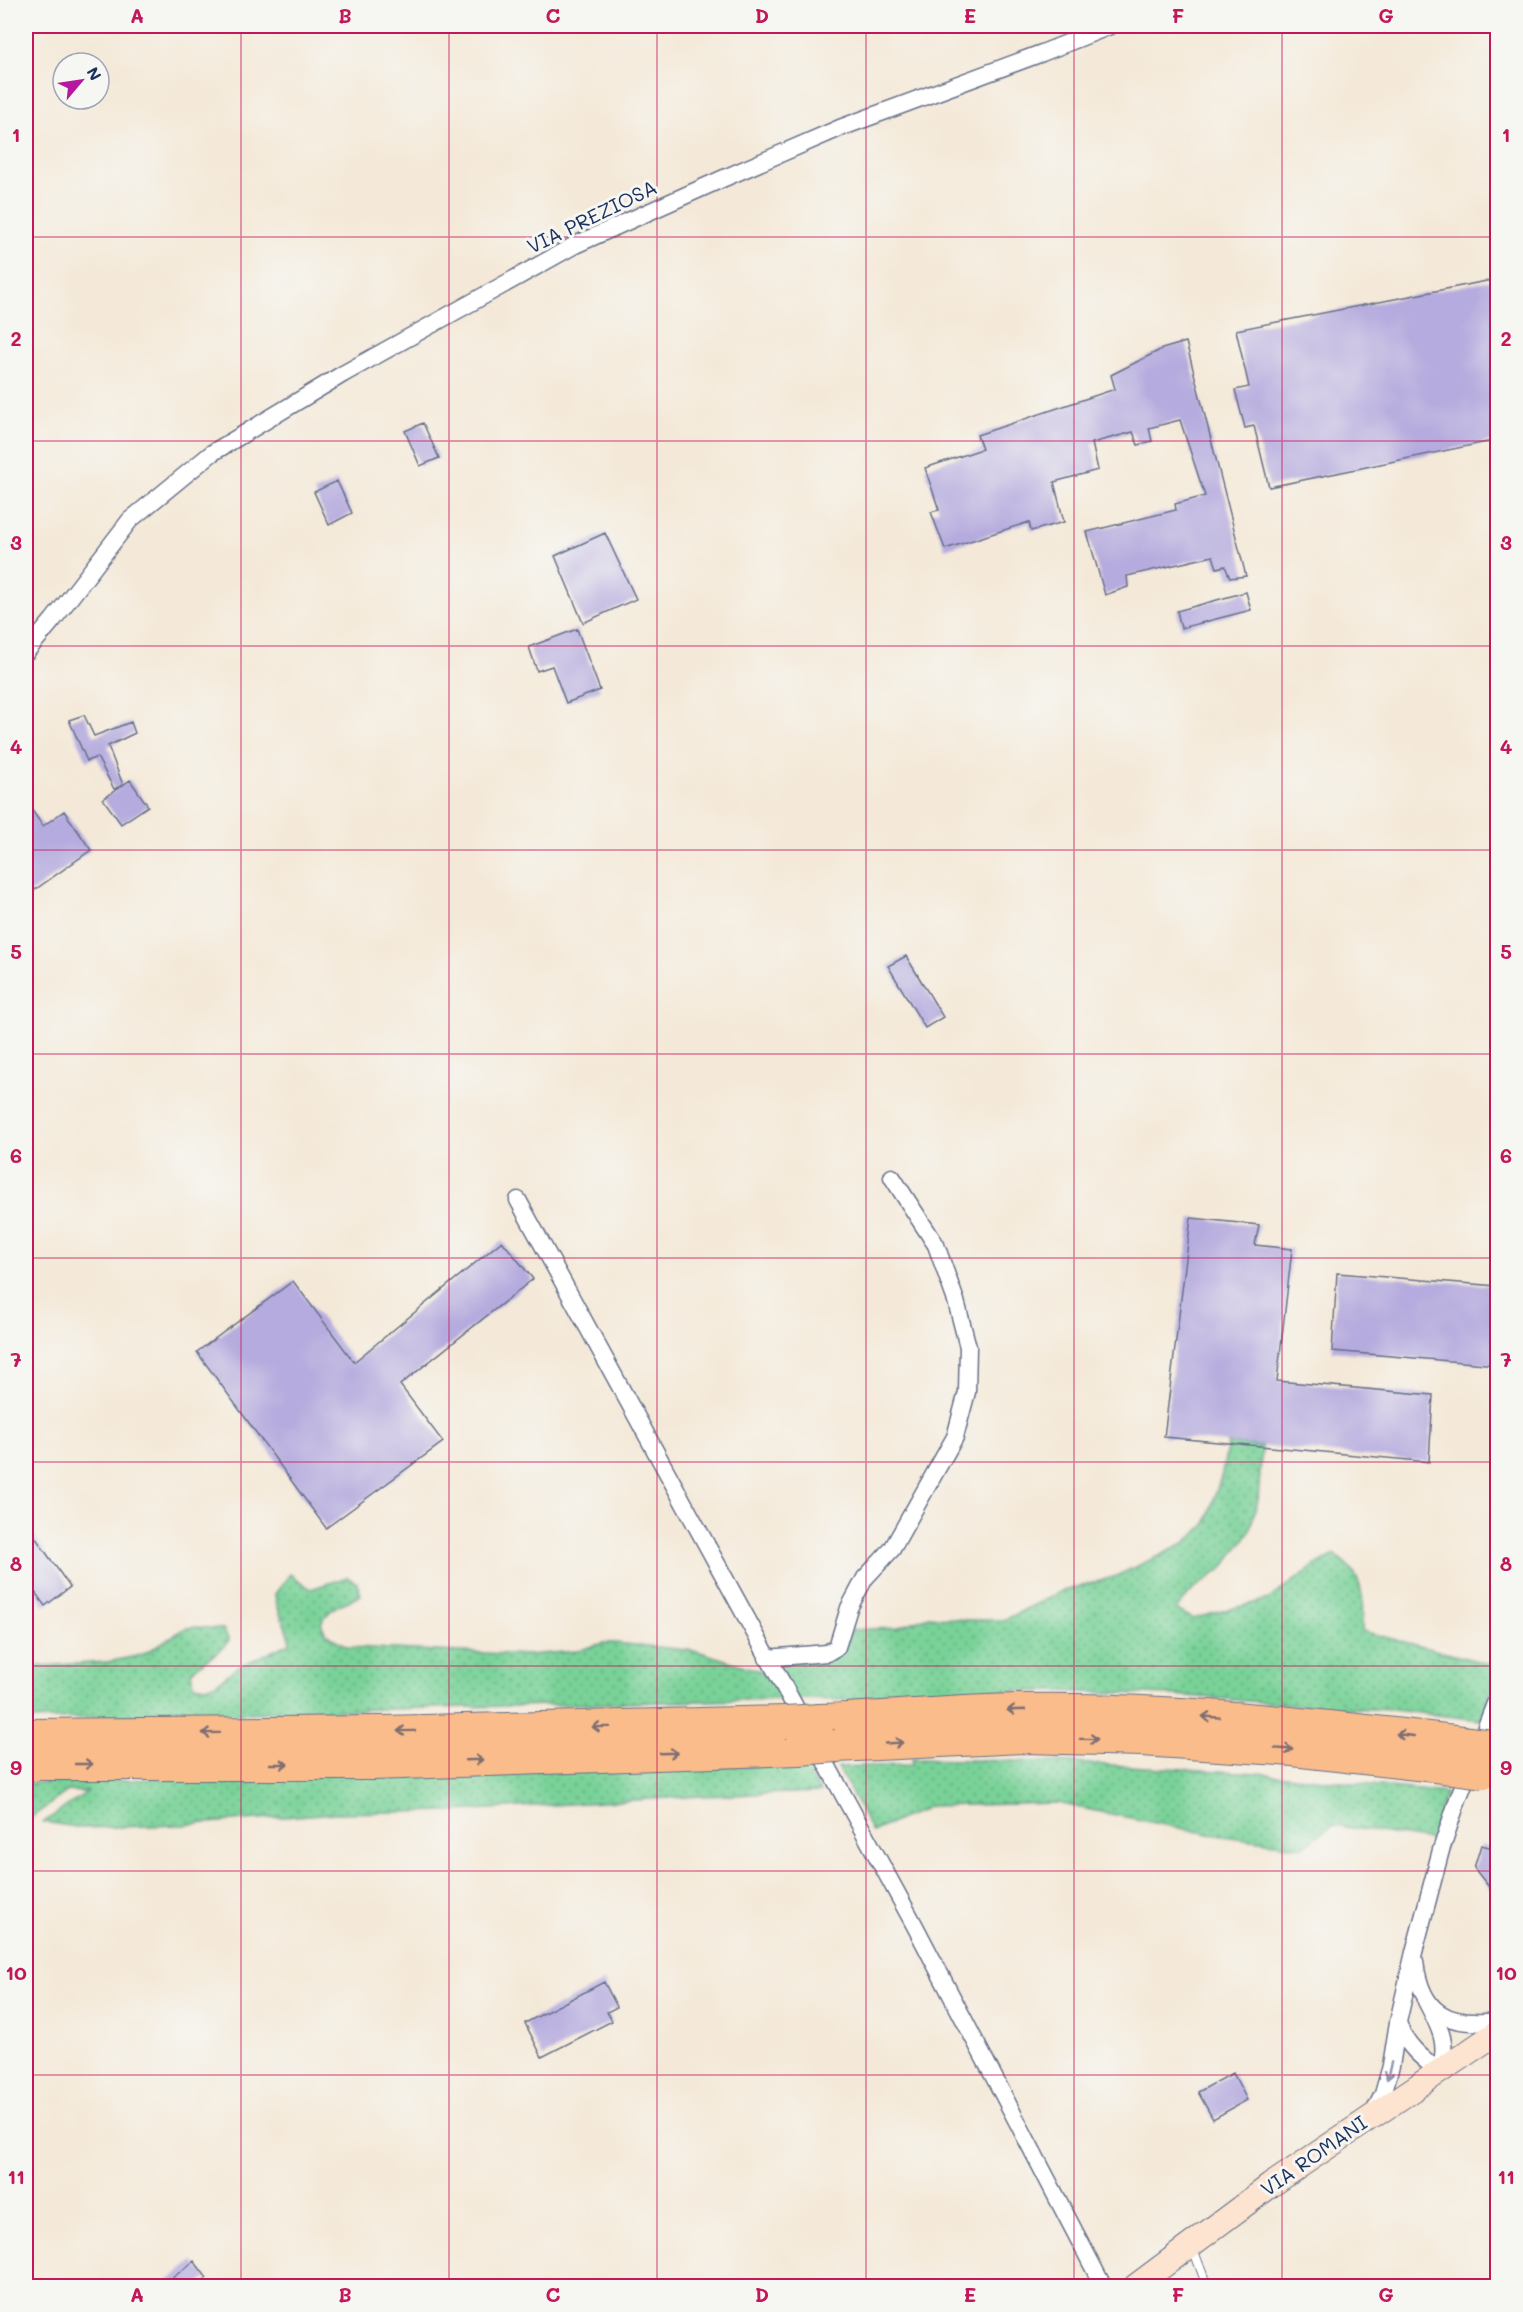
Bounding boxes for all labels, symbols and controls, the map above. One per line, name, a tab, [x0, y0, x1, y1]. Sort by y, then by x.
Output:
text: A	[130, 2, 144, 28]
text: B	[338, 2, 352, 28]
text: C	[546, 2, 561, 28]
text: D	[755, 2, 769, 28]
text: E	[964, 2, 976, 28]
text: F	[1172, 2, 1185, 28]
text: G	[1378, 2, 1394, 28]
north arrow	[51, 51, 111, 111]
text: N	[82, 63, 107, 84]
text: 1	[12, 121, 20, 147]
text: 1	[1502, 121, 1510, 147]
street label: VIA PREZIOSA	[522, 173, 661, 259]
text: 2	[10, 325, 22, 351]
text: 2	[1500, 325, 1512, 351]
text: 3	[10, 529, 22, 555]
text: 3	[1500, 529, 1512, 555]
text: 4	[10, 733, 23, 759]
text: 4	[1500, 733, 1513, 759]
text: 5	[10, 938, 22, 964]
text: 5	[1500, 938, 1512, 964]
text: 6	[10, 1142, 22, 1168]
text: 6	[1500, 1142, 1512, 1168]
text: 7	[10, 1346, 22, 1372]
text: 7	[1500, 1346, 1512, 1372]
text: 8	[10, 1550, 22, 1576]
text: 8	[1500, 1550, 1512, 1576]
one-way arrow	[1006, 1705, 1026, 1716]
one-way arrow	[1201, 1711, 1221, 1722]
one-way arrow	[591, 1721, 611, 1732]
one-way arrow	[396, 1725, 416, 1737]
one-way arrow	[201, 1727, 221, 1739]
one-way arrow	[1395, 1729, 1415, 1740]
one-way arrow	[1078, 1733, 1098, 1744]
one-way arrow	[884, 1738, 904, 1749]
one-way arrow	[1273, 1744, 1293, 1755]
one-way arrow	[658, 1748, 678, 1759]
text: 9	[10, 1754, 22, 1780]
text: 9	[1500, 1754, 1512, 1780]
one-way arrow	[463, 1755, 483, 1766]
one-way arrow	[73, 1758, 93, 1770]
one-way arrow	[268, 1758, 288, 1770]
text: 10	[5, 1959, 27, 1985]
text: 10	[1495, 1959, 1517, 1985]
one-way arrow	[1383, 2061, 1395, 2080]
street label: VIA ROMANI	[1255, 2109, 1372, 2201]
text: 11	[7, 2163, 25, 2189]
text: 11	[1497, 2163, 1515, 2189]
text: A	[130, 2281, 144, 2307]
text: B	[338, 2281, 352, 2307]
text: C	[546, 2281, 561, 2307]
text: D	[755, 2281, 769, 2307]
text: E	[964, 2281, 976, 2307]
text: F	[1172, 2281, 1185, 2307]
text: G	[1378, 2281, 1394, 2307]

